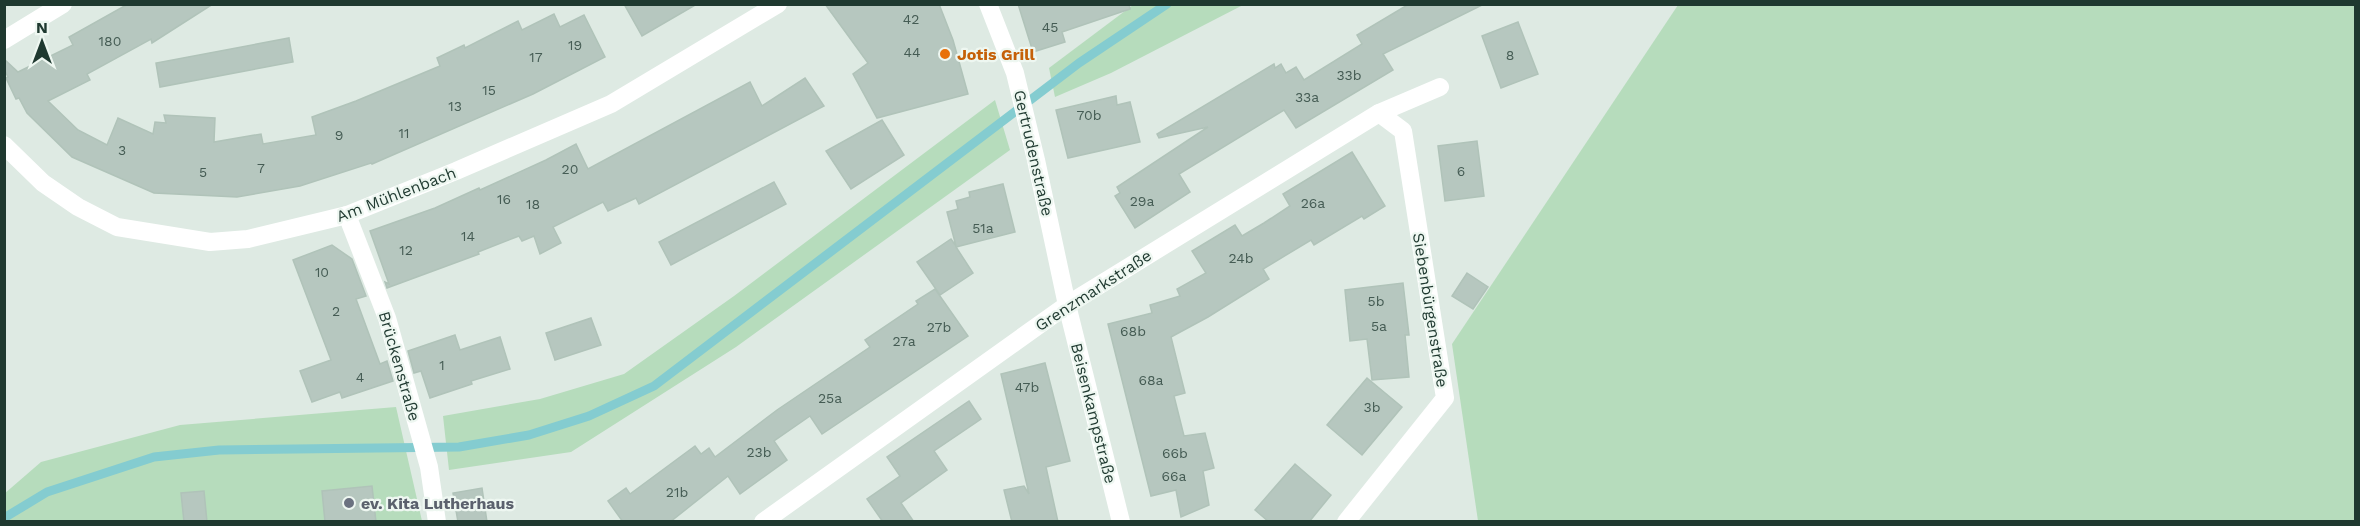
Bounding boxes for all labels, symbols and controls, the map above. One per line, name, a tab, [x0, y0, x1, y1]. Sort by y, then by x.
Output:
house number: 42	[903, 11, 919, 27]
north arrow	[12, 12, 72, 72]
text: N	[36, 18, 48, 37]
house number: 45	[1042, 19, 1058, 35]
house number: 180	[99, 33, 121, 49]
house number: 19	[568, 37, 582, 53]
house number: 44	[903, 44, 921, 60]
place label: Jotis Grill	[957, 45, 1035, 64]
marker: Jotis Grill	[938, 47, 952, 61]
house number: 8	[1506, 47, 1514, 63]
house number: 17	[529, 49, 543, 65]
house number: 33b	[1336, 67, 1362, 83]
house number: 15	[482, 82, 496, 98]
street label: Gertrudenstraße	[1010, 88, 1057, 218]
house number: 33a	[1295, 89, 1319, 105]
house number: 13	[448, 98, 462, 114]
house number: 70b	[1076, 107, 1102, 123]
house number: 11	[399, 125, 409, 141]
house number: 9	[335, 127, 343, 143]
house number: 3	[118, 142, 126, 158]
house number: 7	[257, 160, 265, 176]
house number: 20	[562, 161, 578, 177]
street label: Am Mühlenbach	[334, 163, 459, 226]
house number: 6	[1457, 163, 1465, 179]
house number: 5	[199, 164, 207, 180]
house number: 16	[497, 191, 511, 207]
house number: 29a	[1130, 193, 1154, 209]
house number: 26a	[1301, 195, 1325, 211]
house number: 18	[526, 196, 540, 212]
house number: 51a	[972, 220, 994, 236]
house number: 14	[461, 228, 475, 244]
street label: Siebenbürgenstraße	[1409, 231, 1452, 389]
house number: 12	[399, 242, 413, 258]
street label: Grenzmarkstraße	[1032, 246, 1155, 335]
house number: 24b	[1228, 250, 1254, 266]
house number: 10	[315, 264, 329, 280]
house number: 5b	[1368, 293, 1384, 309]
house number: 2	[332, 303, 340, 319]
street label: Brückenstraße	[375, 309, 424, 423]
house number: 5a	[1371, 318, 1387, 334]
house number: 27b	[927, 319, 951, 335]
house number: 68b	[1120, 323, 1146, 339]
house number: 27a	[892, 333, 916, 349]
street label: Beisenkampstraße	[1067, 341, 1120, 485]
house number: 1	[439, 357, 445, 373]
house number: 4	[356, 369, 364, 385]
house number: 68a	[1138, 372, 1164, 388]
house number: 47b	[1015, 379, 1039, 395]
house number: 25a	[818, 390, 842, 406]
house number: 3b	[1364, 399, 1380, 415]
house number: 23b	[746, 444, 772, 460]
house number: 66b	[1162, 445, 1188, 461]
house number: 66a	[1162, 468, 1187, 484]
house number: 21b	[666, 484, 688, 500]
place label: ev. Kita Lutherhaus	[361, 494, 514, 513]
marker: ev. Kita Lutherhaus	[342, 496, 356, 510]

